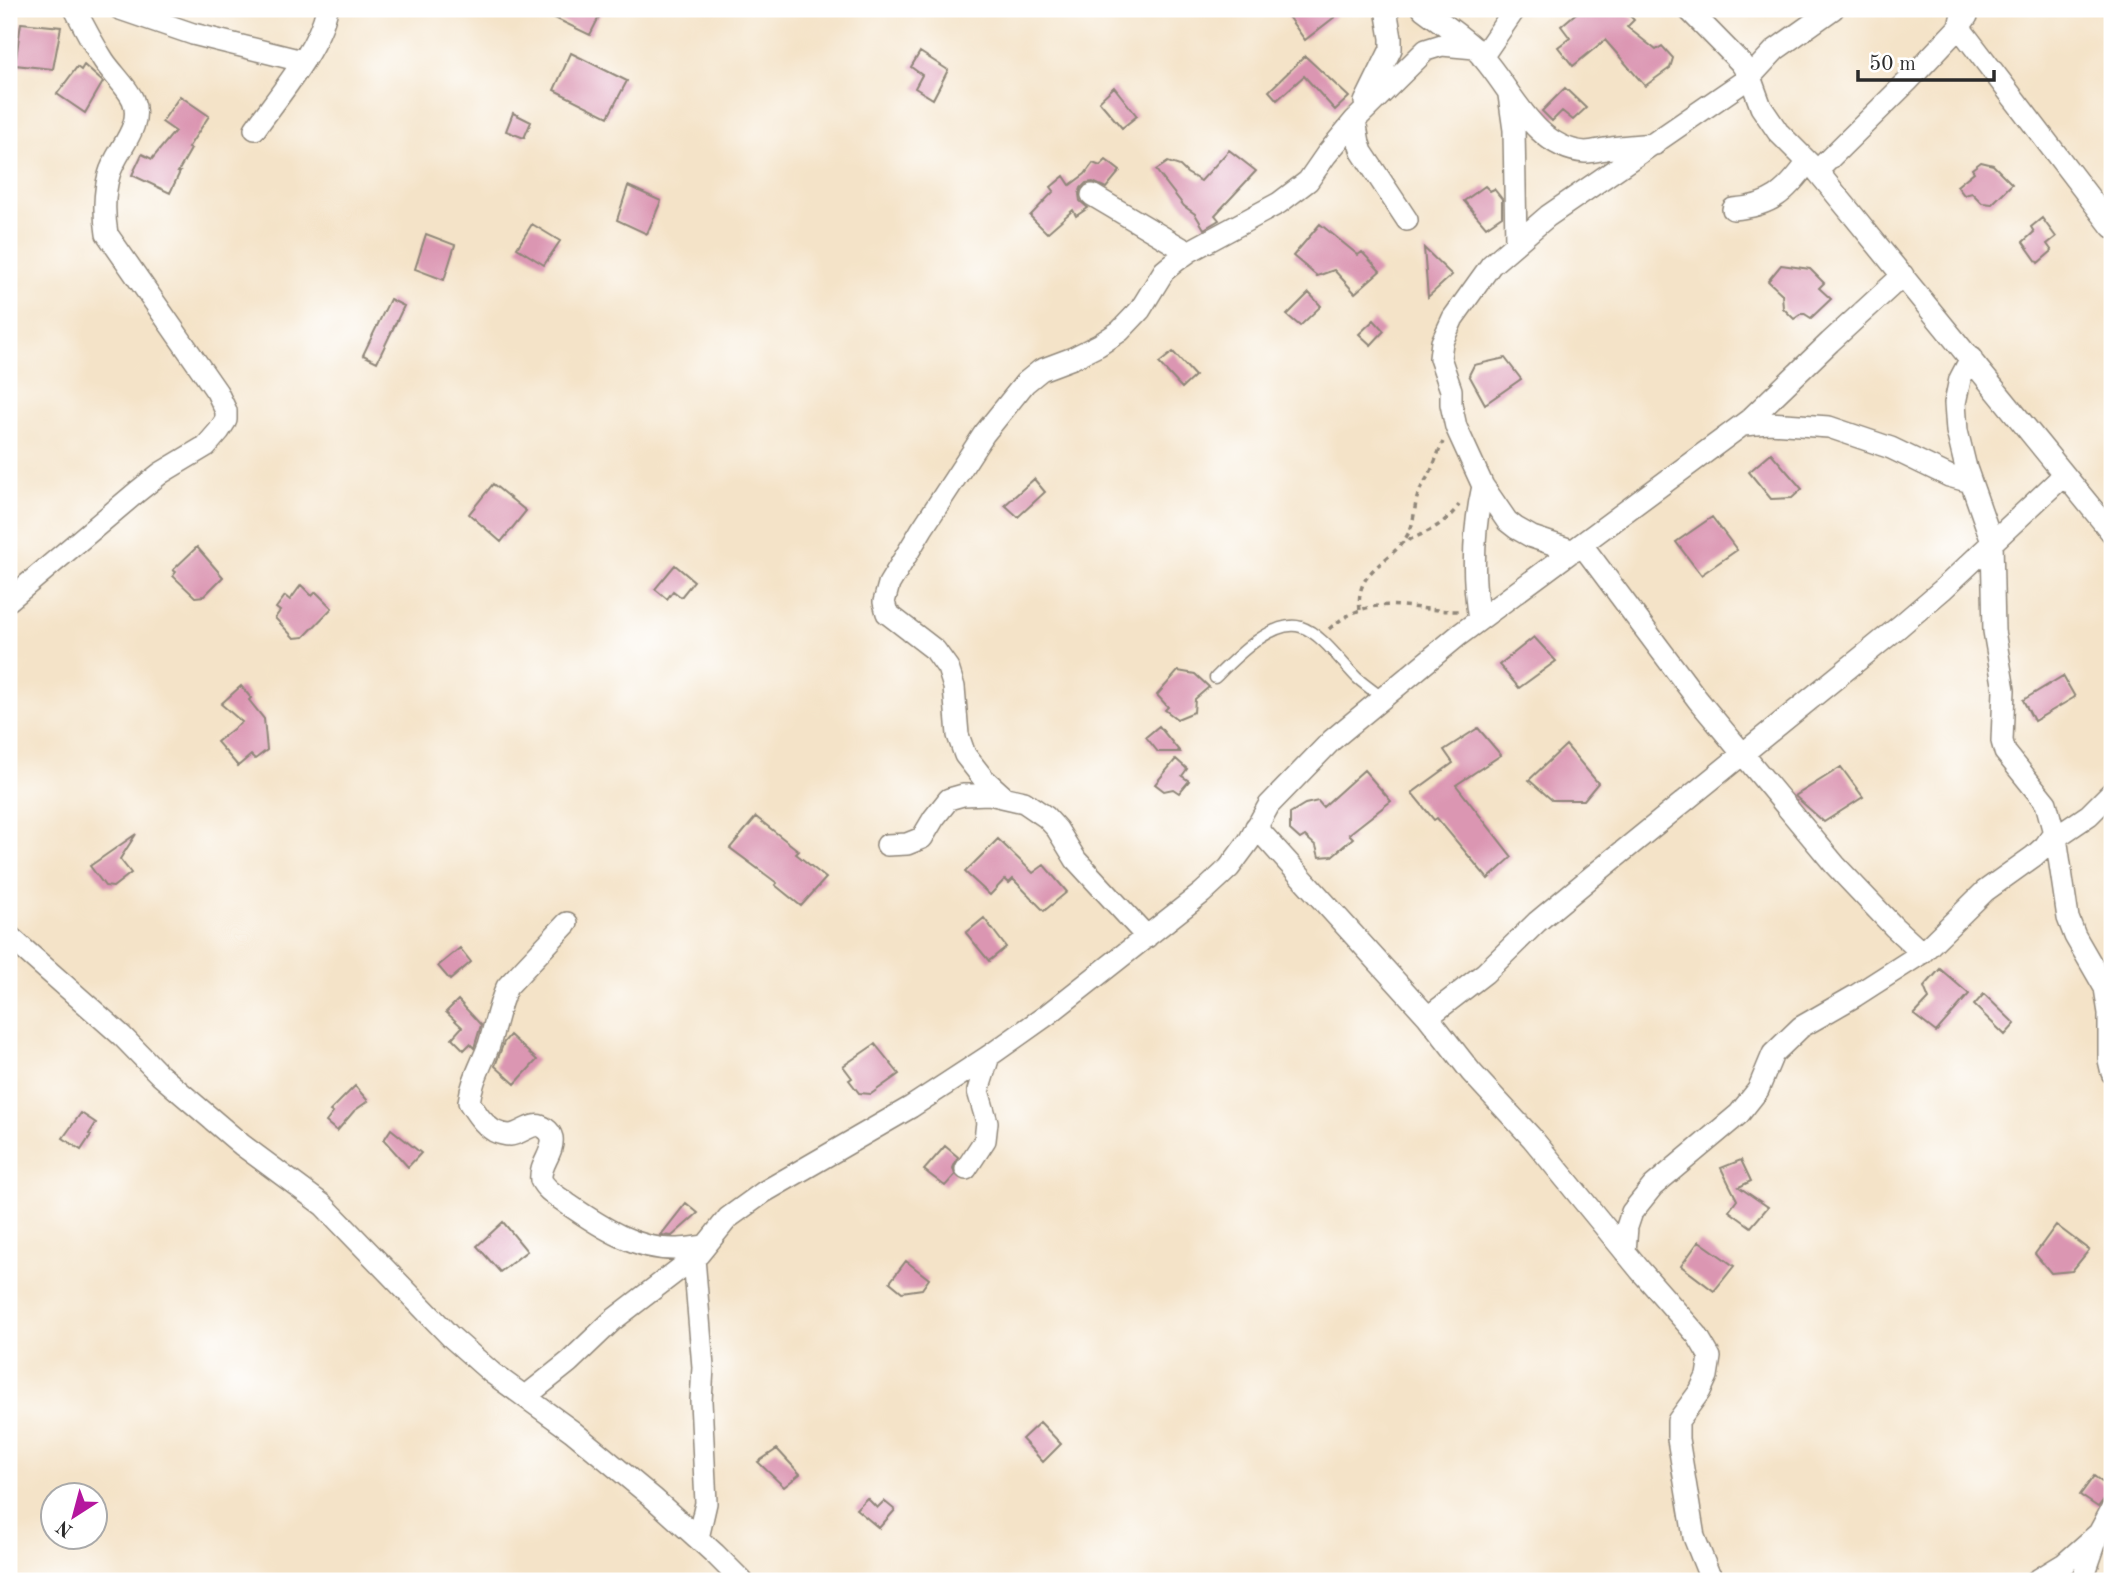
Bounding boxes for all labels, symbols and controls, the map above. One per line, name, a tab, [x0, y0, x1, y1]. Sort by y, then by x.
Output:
scale bar	[1858, 38, 1995, 82]
text: 50 m	[1869, 54, 1916, 75]
north arrow	[38, 1482, 108, 1552]
text: N	[54, 1515, 77, 1540]

